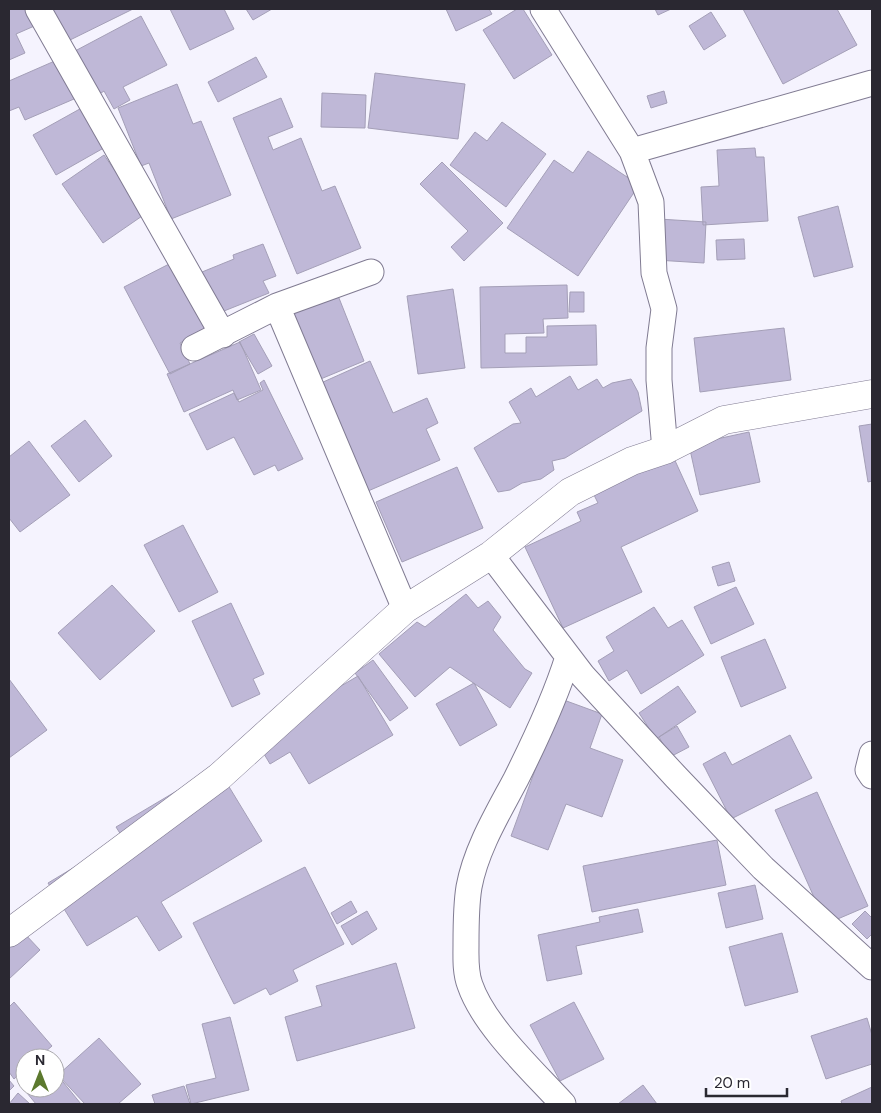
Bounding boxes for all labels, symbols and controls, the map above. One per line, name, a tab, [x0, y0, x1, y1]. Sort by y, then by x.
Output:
north arrow	[15, 1048, 65, 1098]
text: N	[35, 1051, 45, 1069]
scale bar	[706, 1066, 787, 1098]
text: 20 m	[714, 1073, 750, 1093]

